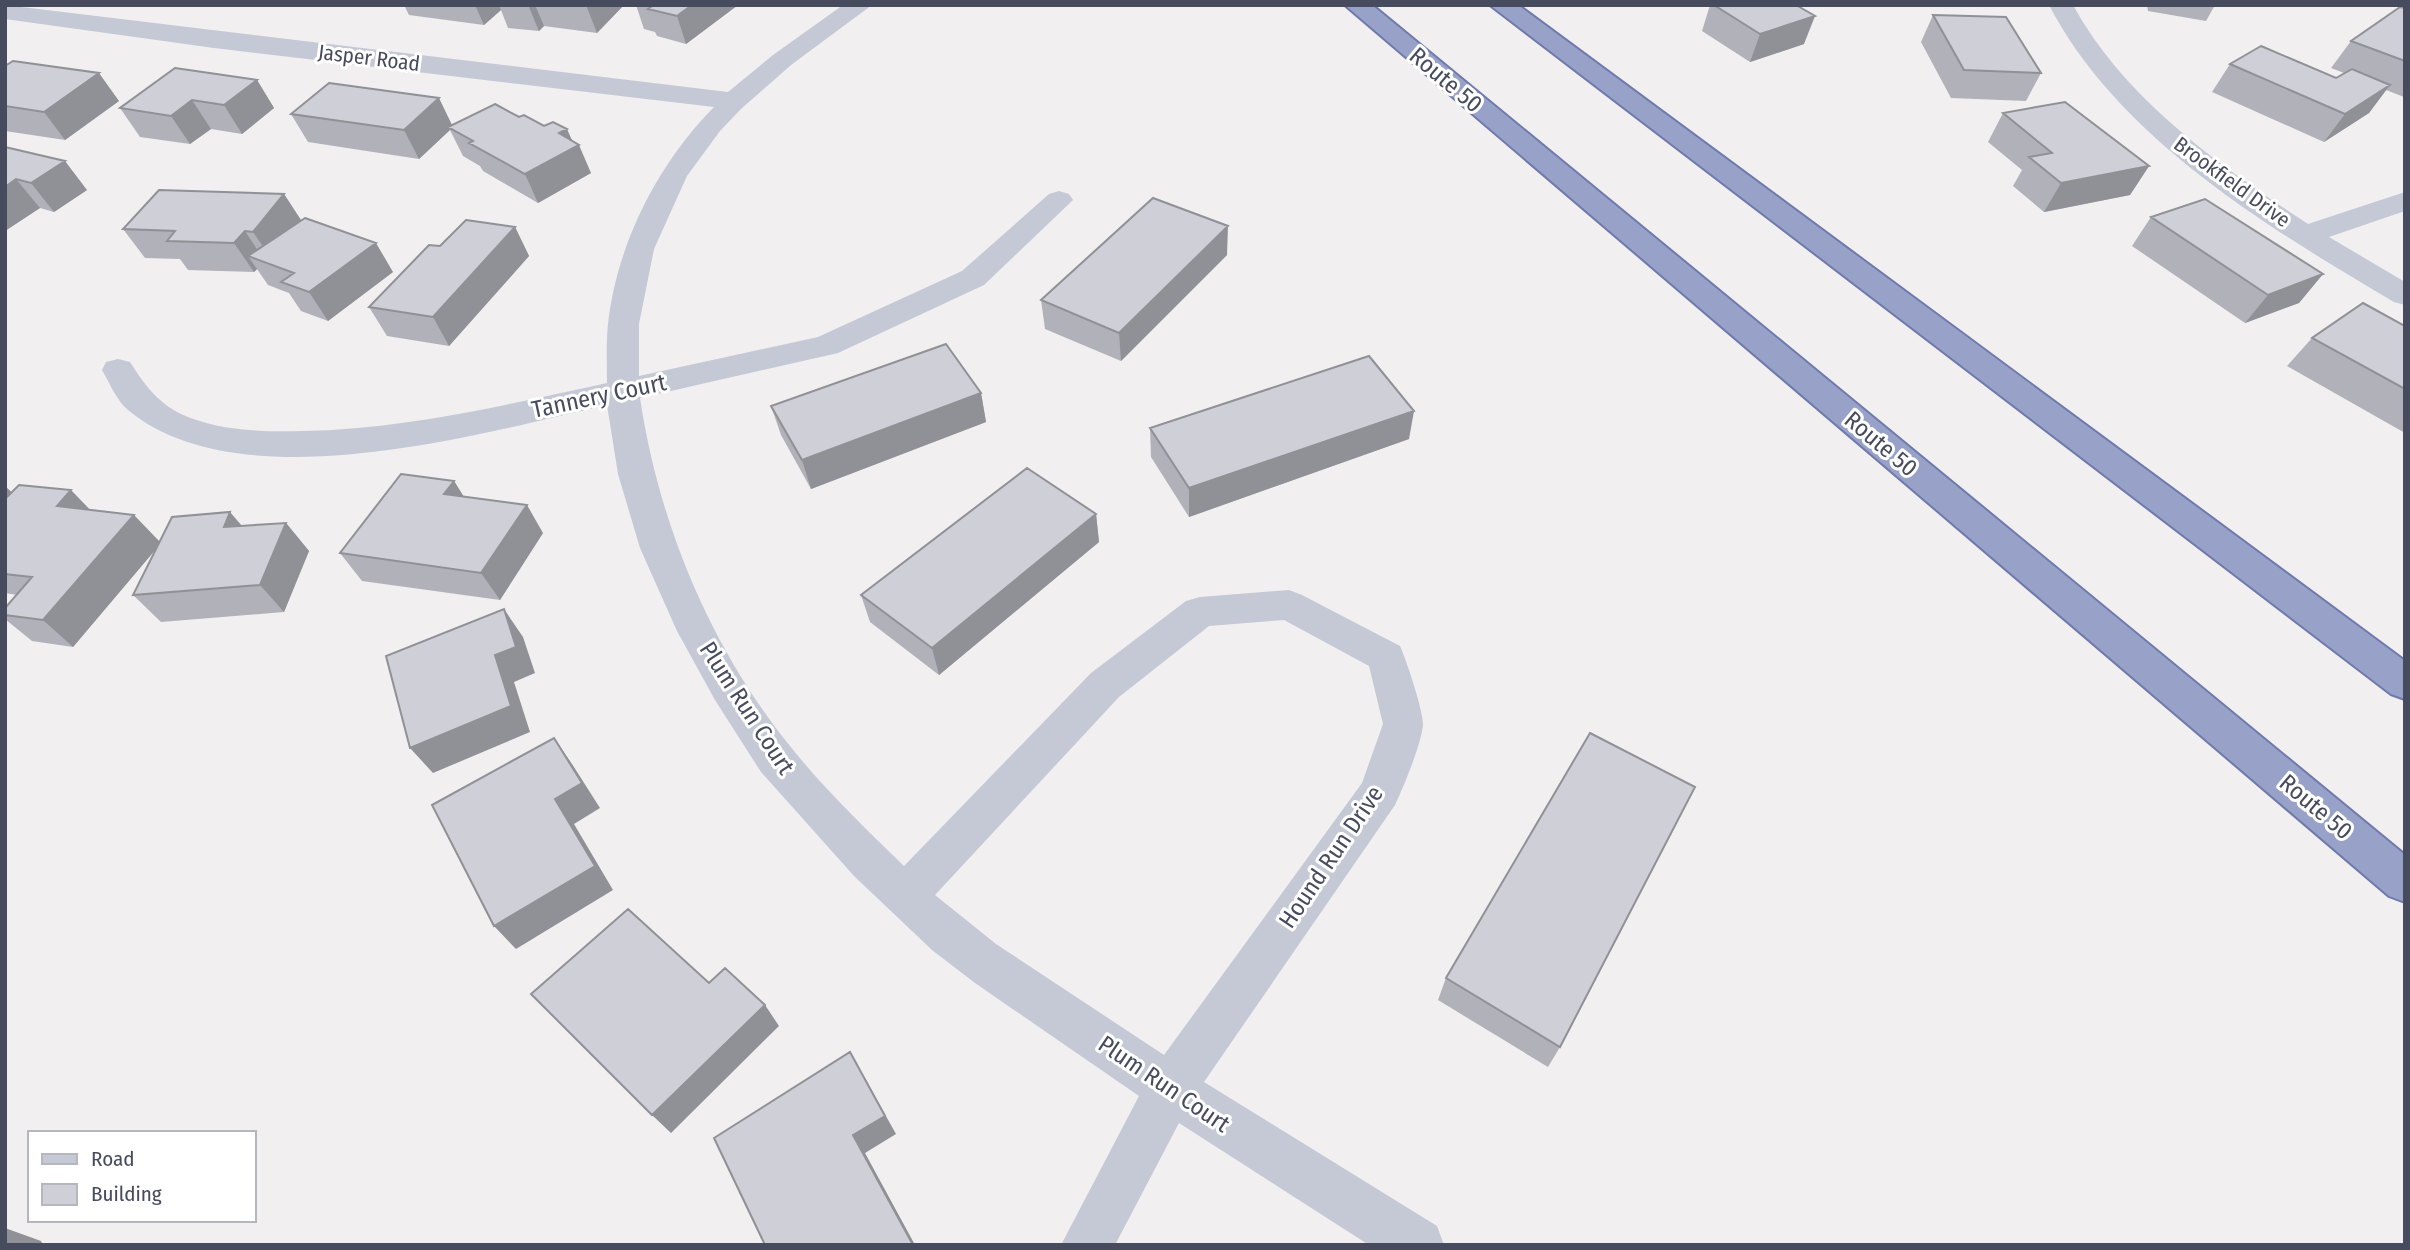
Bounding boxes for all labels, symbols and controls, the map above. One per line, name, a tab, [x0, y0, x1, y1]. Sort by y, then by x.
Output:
street label: Jasper Road	[317, 39, 421, 77]
street label: Route 50	[1404, 42, 1488, 118]
street label: Brookfield Drive	[2169, 131, 2295, 233]
street label: Tannery Court	[529, 368, 669, 424]
street label: Route 50	[1839, 406, 1923, 482]
street label: Plum Run Court	[694, 636, 800, 780]
street label: Route 50	[2274, 769, 2358, 845]
street label: Hound Run Drive	[1273, 781, 1389, 933]
street label: Plum Run Court	[1093, 1030, 1235, 1138]
legend	[28, 1131, 256, 1222]
text: Road	[91, 1146, 135, 1172]
text: Building	[91, 1181, 162, 1207]

